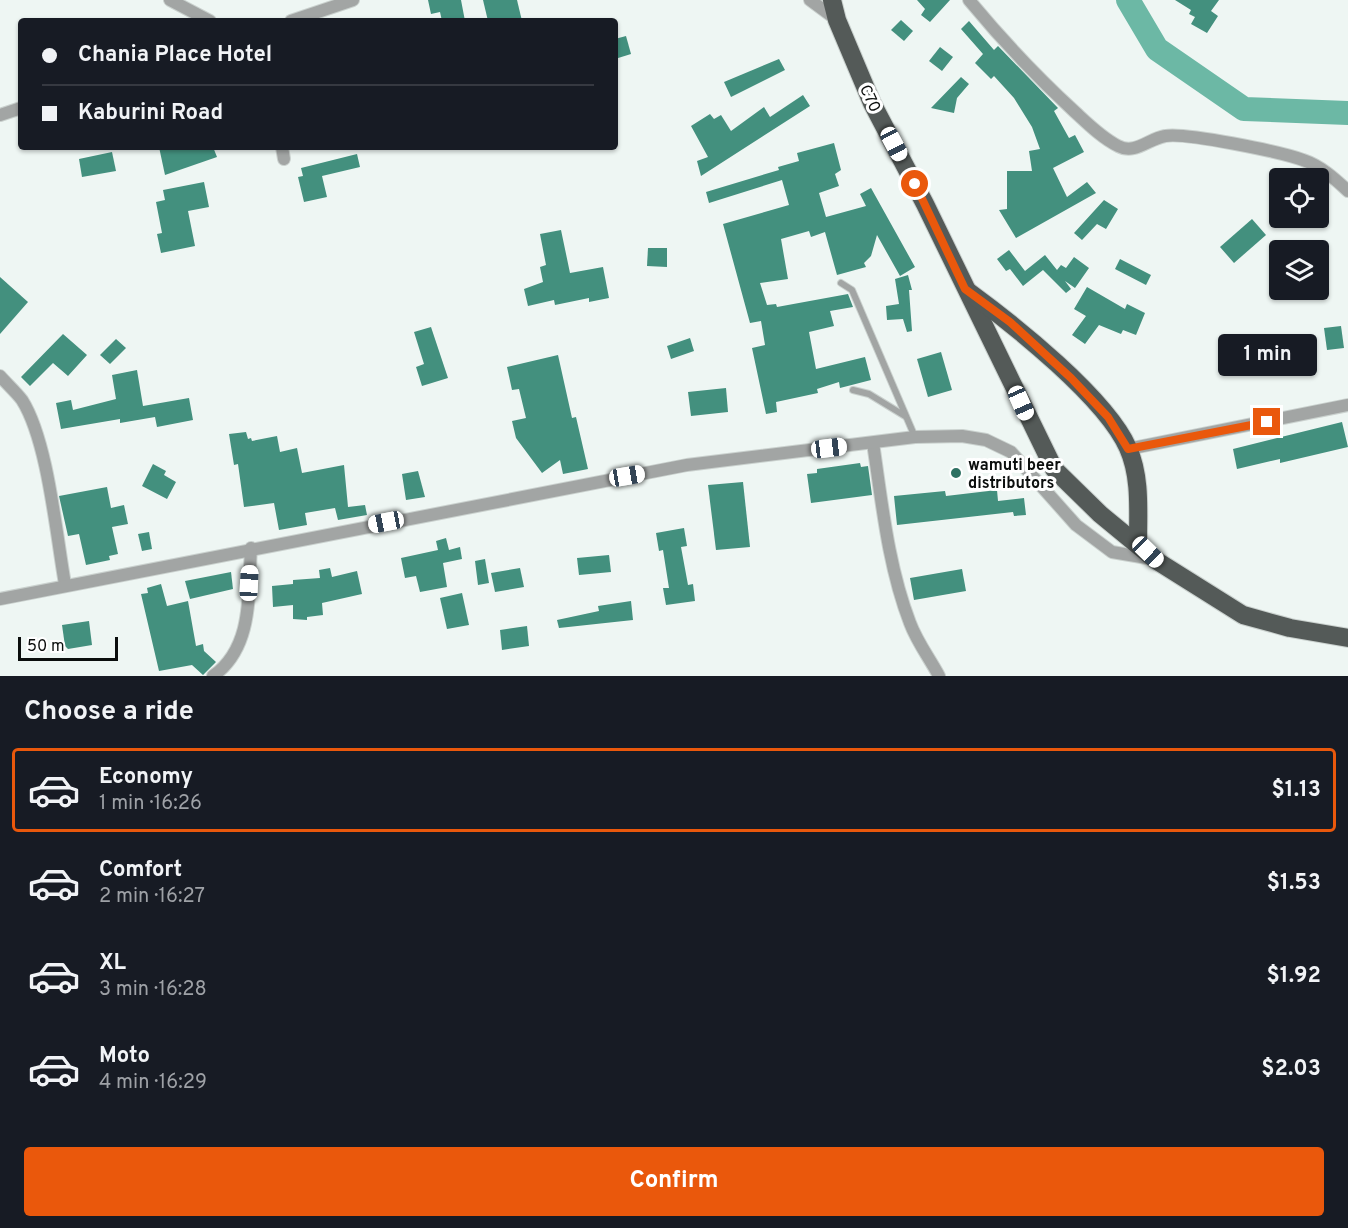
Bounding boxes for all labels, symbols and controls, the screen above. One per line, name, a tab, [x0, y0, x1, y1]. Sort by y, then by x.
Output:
text: Chania Place Hotel	[78, 42, 272, 69]
street label: C70	[854, 82, 884, 116]
text: Kaburini Road	[78, 100, 223, 127]
car	[878, 124, 910, 164]
map controls	[1269, 168, 1329, 300]
button: locate	[1269, 168, 1329, 228]
route start	[901, 170, 928, 197]
button: layers	[1269, 240, 1329, 300]
callout: 1 min	[1218, 335, 1316, 377]
text: 1 min	[1243, 342, 1292, 368]
car	[1005, 383, 1037, 423]
route end	[1253, 408, 1280, 435]
car	[810, 437, 848, 459]
place label: wamuti beer distributors	[968, 456, 1061, 494]
car	[608, 464, 646, 488]
marker: wamuti beer distributors	[949, 466, 963, 480]
car	[367, 510, 405, 534]
car	[1129, 533, 1167, 571]
car	[239, 565, 259, 601]
scale bar	[18, 634, 118, 662]
text: 50 m	[27, 637, 65, 657]
text: Choose a ride	[24, 695, 194, 729]
icon: car	[27, 763, 81, 817]
text: Economy	[99, 764, 193, 791]
text: $1.13	[1271, 777, 1321, 804]
text: 1 min · 16:26	[99, 791, 202, 817]
icon: car	[27, 856, 81, 910]
text: Comfort	[99, 857, 182, 884]
text: $1.53	[1267, 870, 1321, 897]
text: 2 min · 16:27	[99, 884, 205, 910]
icon: car	[27, 949, 81, 1003]
text: XL	[99, 950, 126, 977]
text: $1.92	[1266, 963, 1321, 990]
text: 3 min · 16:28	[99, 977, 207, 1003]
icon: car	[27, 1042, 81, 1096]
text: Moto	[99, 1043, 150, 1070]
text: $2.03	[1261, 1056, 1321, 1083]
text: 4 min · 16:29	[99, 1070, 207, 1096]
button: Confirm	[24, 1147, 1324, 1216]

